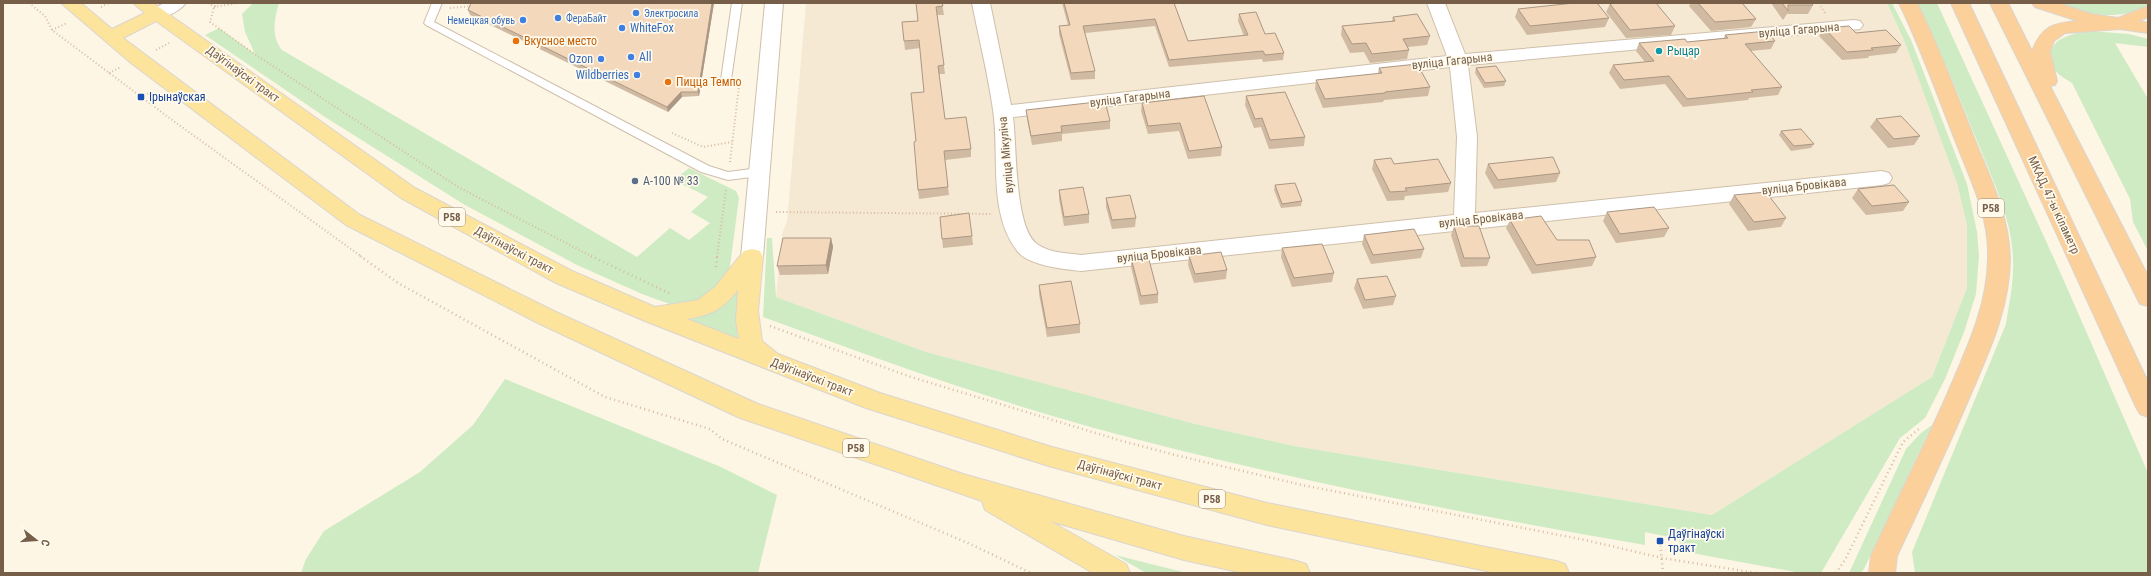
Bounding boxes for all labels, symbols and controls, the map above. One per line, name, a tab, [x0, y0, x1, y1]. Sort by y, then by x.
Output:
marker: Электросила	[631, 8, 641, 18]
place label: Электросила	[644, 8, 698, 19]
place label: ФераБайт	[566, 12, 607, 24]
marker: ФераБайт	[553, 13, 563, 23]
place label: Немецкая обувь	[447, 15, 515, 26]
marker: Немецкая обувь	[518, 15, 528, 25]
street label: вуліца Гагарына	[1758, 19, 1840, 40]
place label: WhiteFox	[630, 21, 674, 35]
marker: WhiteFox	[617, 23, 627, 33]
place label: Вкусное место	[524, 34, 597, 48]
marker: Вкусное место	[511, 36, 521, 46]
street label: Даўгінаўскі тракт	[204, 43, 282, 105]
place label: Рыцар	[1667, 44, 1700, 58]
marker: Рыцар	[1654, 46, 1664, 56]
place label: All	[639, 50, 651, 64]
street label: вуліца Гагарына	[1411, 50, 1493, 72]
place label: Ozon	[569, 52, 593, 66]
marker: All	[626, 52, 636, 62]
marker: Ozon	[596, 54, 606, 64]
place label: Wildberries	[576, 68, 629, 82]
marker: Wildberries	[632, 70, 642, 80]
place label: Пицца Темпо	[676, 75, 742, 89]
marker: Пицца Темпо	[663, 77, 673, 87]
street label: вуліца Гагарына	[1089, 86, 1171, 110]
place label: Ірынаўская	[149, 90, 206, 104]
marker: Ірынаўская	[136, 92, 146, 102]
street label: вуліца Мікуліча	[996, 116, 1016, 194]
street label: МКАД, 47-ы кіламетр	[2025, 154, 2083, 256]
place label: А-100 № 33	[643, 174, 699, 188]
street label: вуліца Бровікава	[1761, 175, 1847, 197]
marker: А-100 № 33	[630, 176, 640, 186]
road number: Р58	[1978, 199, 2004, 217]
road number: Р58	[439, 208, 465, 226]
street label: вуліца Бровікава	[1438, 208, 1524, 230]
street label: Даўгінаўскі тракт	[472, 223, 556, 277]
street label: вуліца Бровікава	[1116, 243, 1202, 265]
street label: Даўгінаўскі тракт	[769, 355, 855, 399]
road number: Р58	[843, 439, 869, 457]
street label: Даўгінаўскі тракт	[1076, 457, 1164, 493]
road number: Р58	[1199, 490, 1225, 508]
north arrow	[16, 520, 56, 560]
place label: Даўгінаўскі тракт	[1668, 527, 1725, 555]
marker: Даўгінаўскі тракт	[1655, 536, 1665, 546]
text: С	[38, 538, 52, 548]

